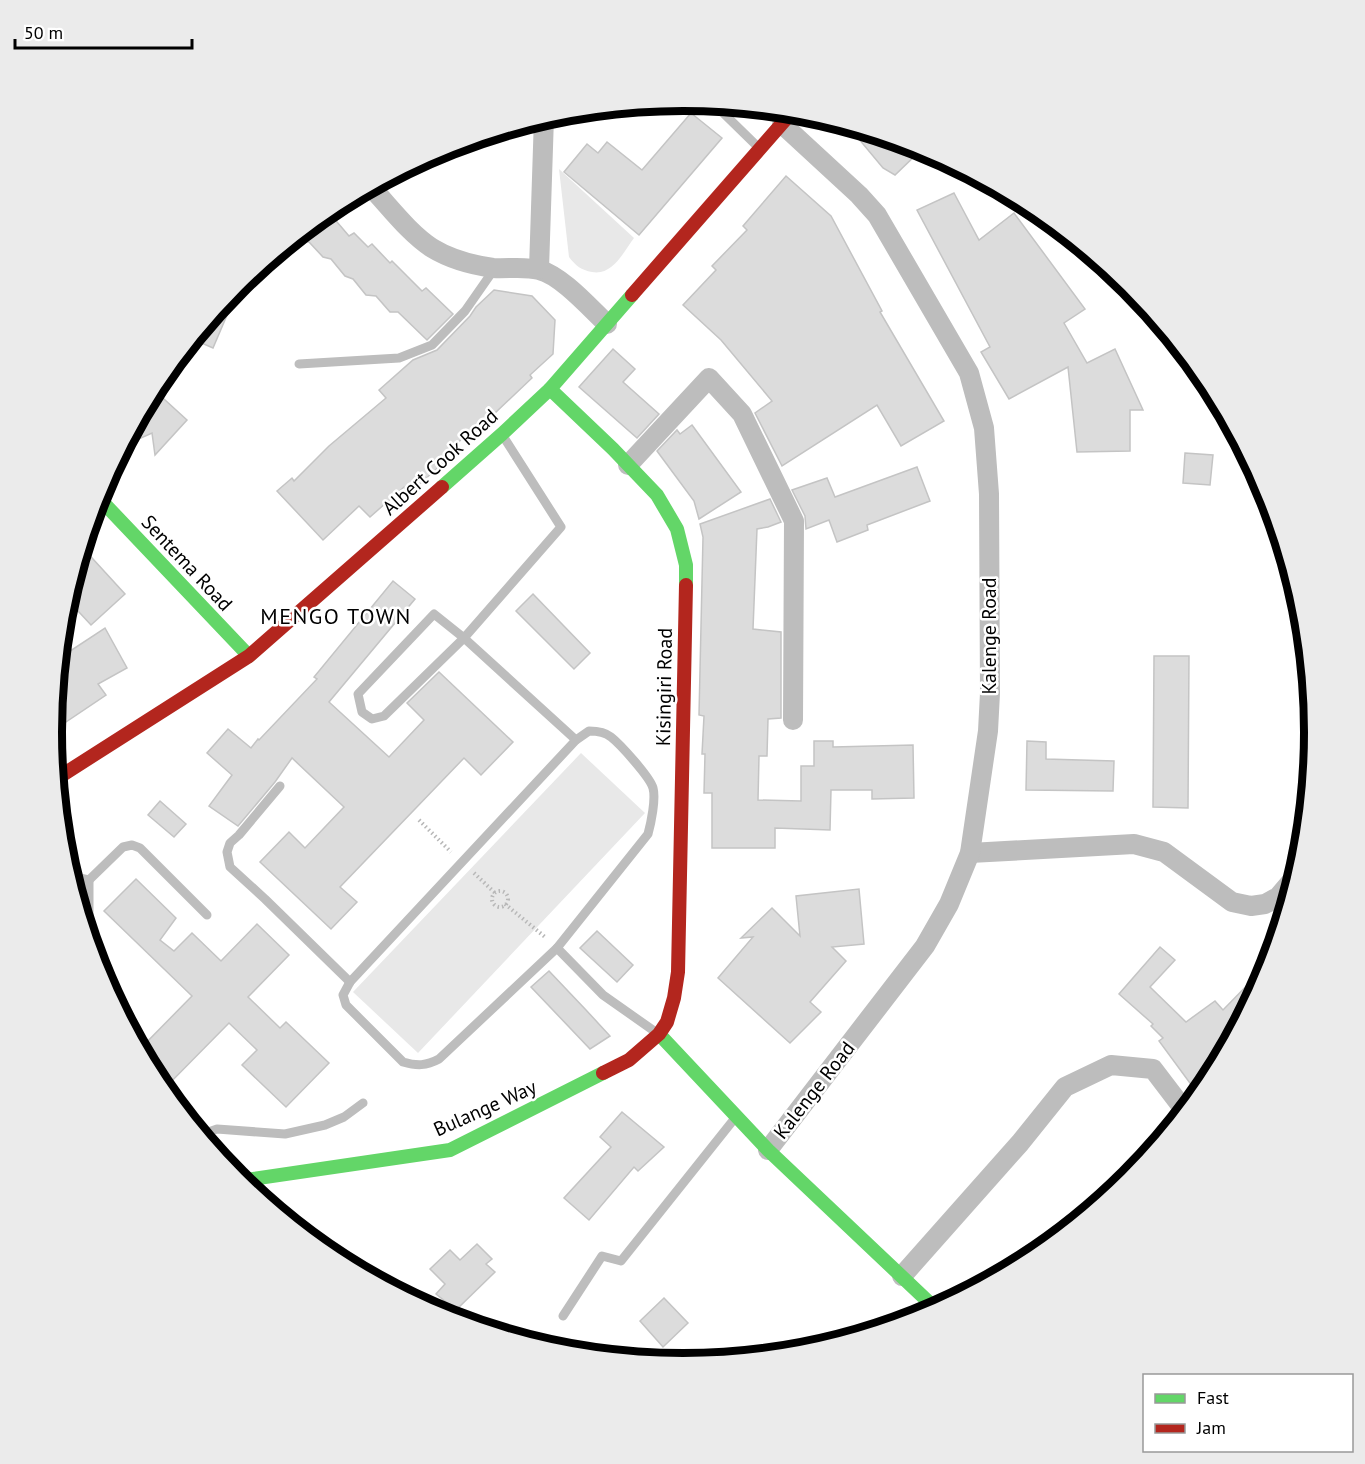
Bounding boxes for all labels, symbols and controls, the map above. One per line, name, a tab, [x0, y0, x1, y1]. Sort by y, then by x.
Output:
scale bar	[15, 12, 192, 50]
text: 50 m	[24, 21, 63, 44]
street label: Albert Cook Road	[377, 403, 503, 521]
street label: Sentema Road	[136, 509, 238, 617]
street label: Kalenge Road	[976, 577, 1002, 695]
district label: MENGO TOWN	[260, 602, 412, 630]
street label: Kisingiri Road	[650, 628, 678, 746]
street label: Kalenge Road	[768, 1036, 860, 1144]
street label: Bulange Way	[429, 1073, 541, 1142]
legend	[1143, 1374, 1353, 1452]
text: Fast	[1197, 1386, 1229, 1409]
text: Jam	[1196, 1416, 1226, 1439]

